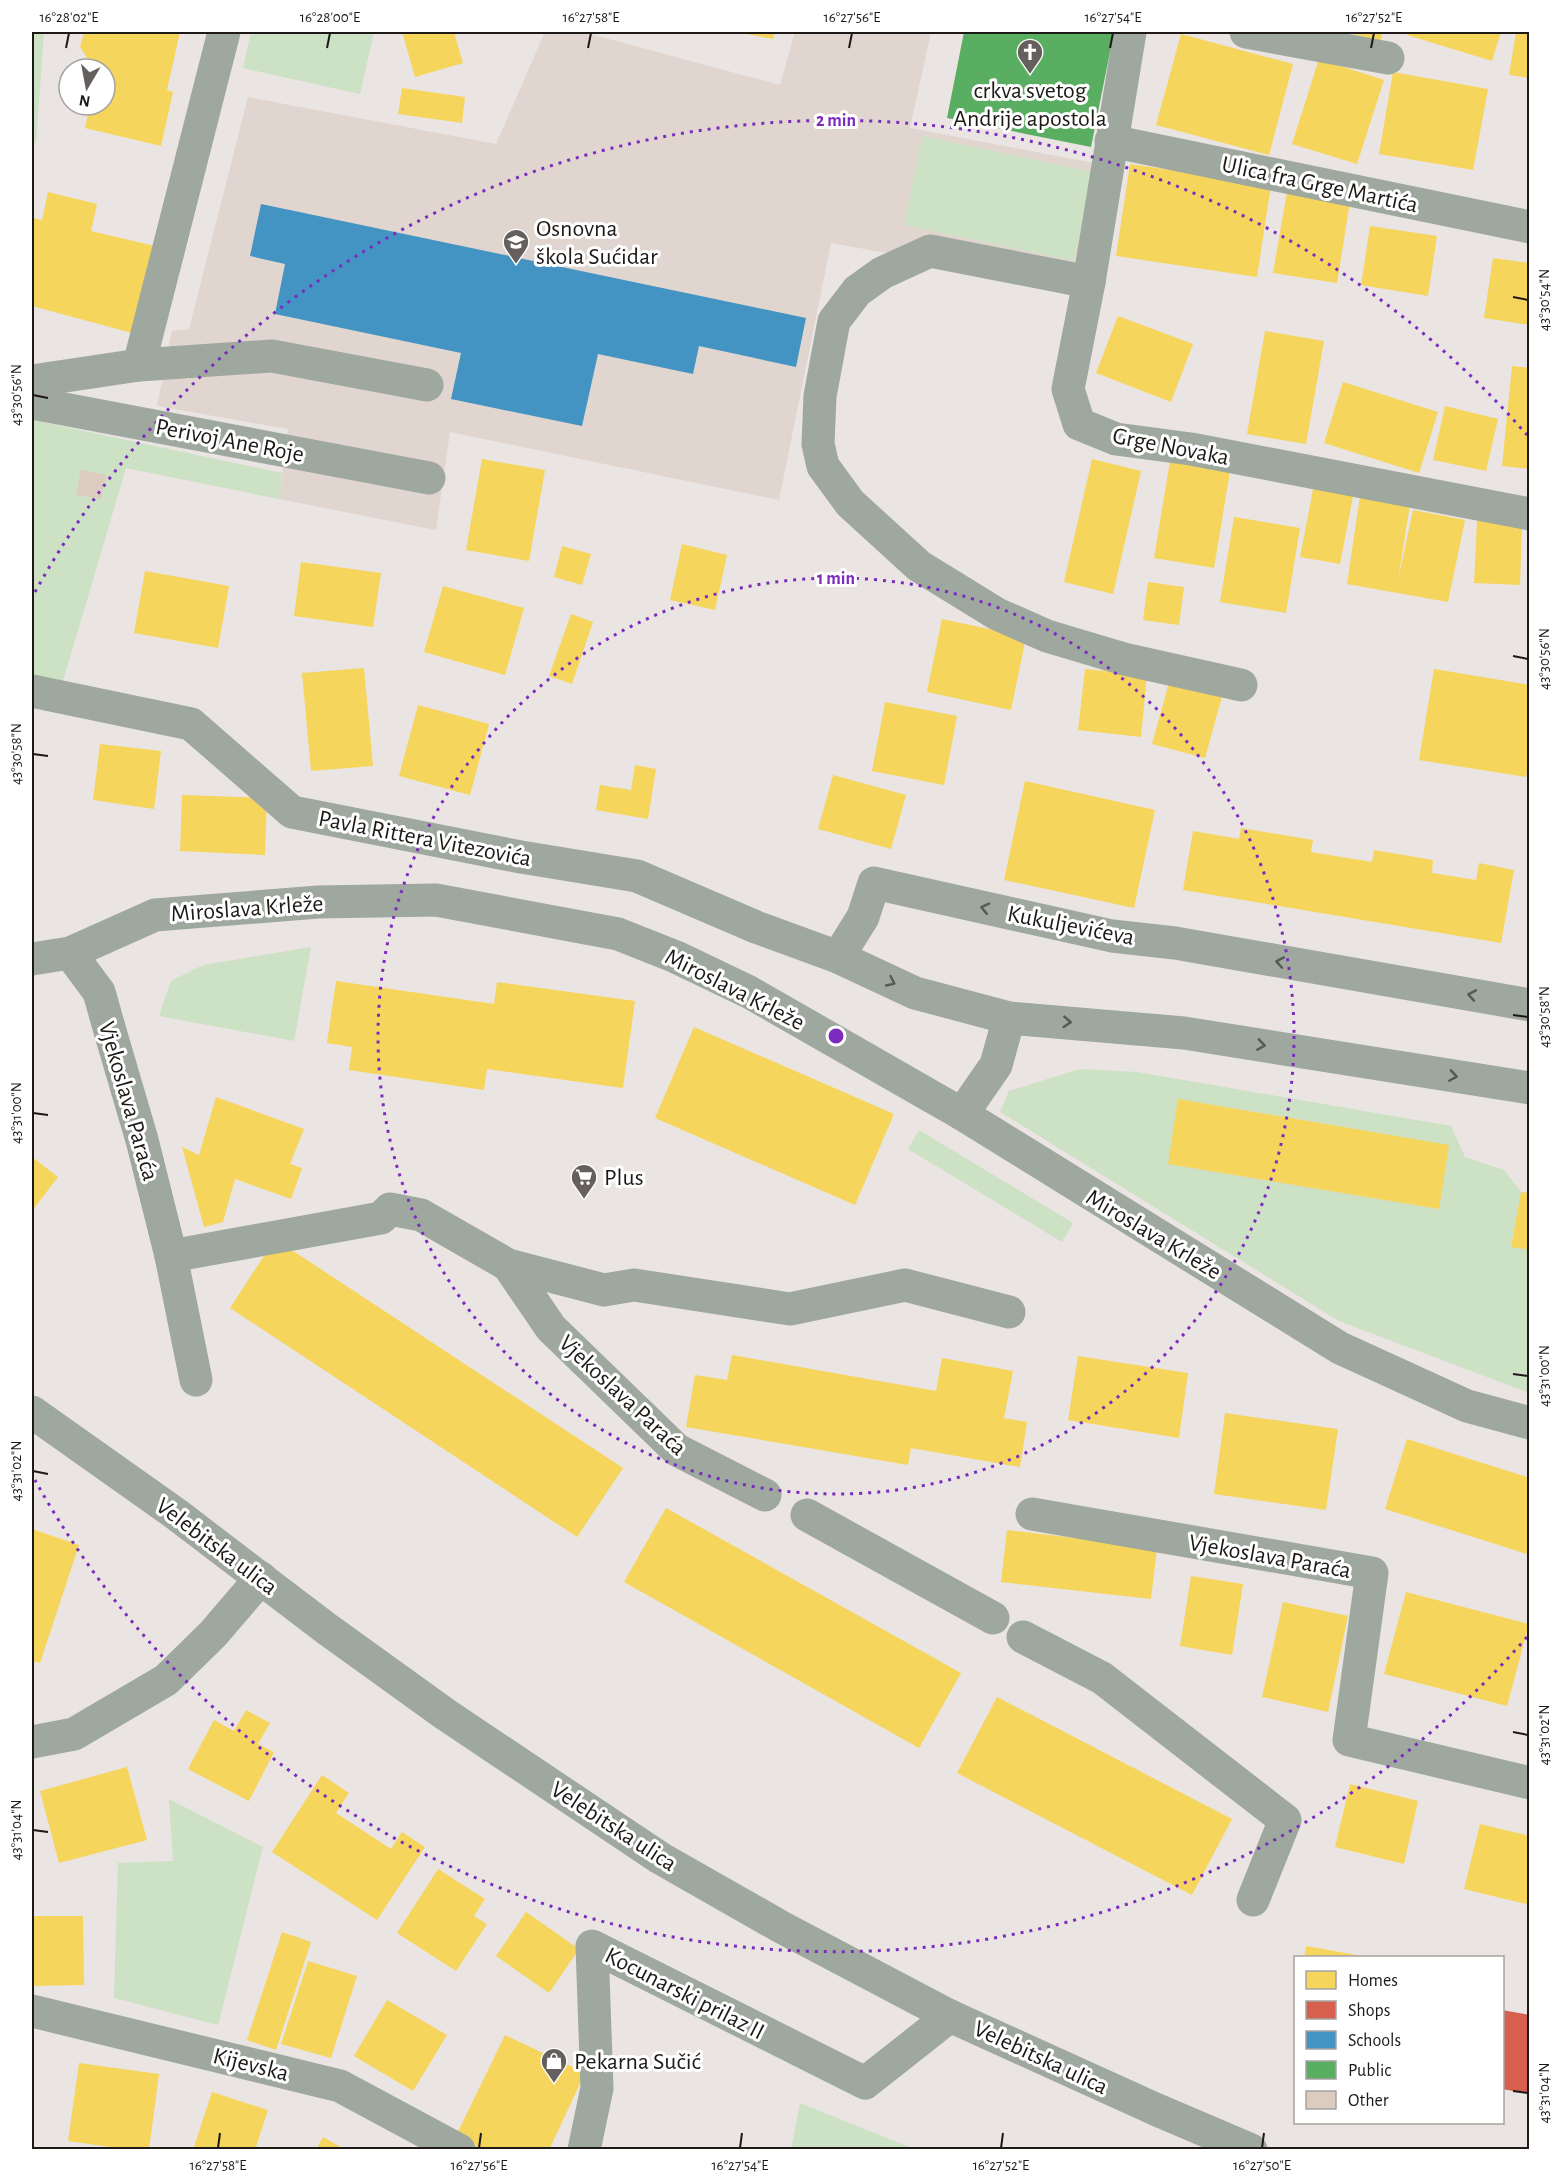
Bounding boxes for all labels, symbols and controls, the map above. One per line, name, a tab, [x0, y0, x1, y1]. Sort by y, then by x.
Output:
text: 16°28'02"E	[39, 10, 99, 25]
text: 16°28'00"E	[300, 10, 360, 25]
text: 16°27'58"E	[563, 10, 620, 25]
text: 16°27'56"E	[824, 10, 880, 25]
text: 16°27'54"E	[1084, 10, 1142, 25]
text: 16°27'52"E	[1346, 10, 1402, 25]
church icon: crkva svetog Andrije apostola	[1015, 37, 1045, 75]
north arrow	[57, 57, 117, 117]
place label: crkva svetog Andrije apostola	[953, 79, 1107, 131]
text: N	[78, 92, 91, 110]
text: 2 min	[816, 112, 856, 130]
street label: Ulica fra Grge Martića	[1220, 152, 1420, 217]
place label: Osnovna škola Sućidar	[536, 217, 658, 269]
school or university icon: Osnovna škola Sućidar	[501, 227, 531, 265]
text: 43°30'54"N	[1537, 269, 1552, 331]
text: 43°30'56"N	[9, 364, 24, 426]
street label: Perivoj Ane Roje	[154, 415, 306, 467]
street label: Grge Novaka	[1111, 424, 1231, 470]
text: 1 min	[817, 570, 855, 588]
text: 43°30'56"N	[1537, 628, 1552, 690]
text: 43°30'58"N	[9, 723, 24, 785]
street label: Pavla Rittera Vitezovića	[316, 807, 533, 871]
street label: Miroslava Krleže	[170, 892, 324, 926]
one-way arrow	[980, 902, 990, 915]
street label: Kukuljevićeva	[1005, 902, 1136, 950]
street label: Miroslava Krleže	[661, 944, 808, 1035]
one-way arrow	[1275, 956, 1285, 969]
one-way arrow	[885, 974, 896, 986]
text: 43°30'58"N	[1537, 986, 1552, 1048]
one-way arrow	[1467, 989, 1477, 1002]
one-way arrow	[1063, 1016, 1072, 1029]
street label: Vjekoslava Paraća	[94, 1019, 162, 1184]
centre of rings	[826, 1026, 846, 1046]
one-way arrow	[1256, 1039, 1266, 1051]
one-way arrow	[1448, 1069, 1458, 1082]
text: 43°31'00"N	[9, 1082, 24, 1144]
supermarket icon: Plus	[569, 1162, 599, 1200]
place label: Plus	[604, 1166, 644, 1190]
street label: Miroslava Krleže	[1082, 1185, 1225, 1285]
street label: Vjekoslava Paraća	[554, 1331, 691, 1461]
text: 43°31'00"N	[1537, 1345, 1552, 1407]
text: 43°31'02"N	[9, 1441, 24, 1501]
street label: Velebitska ulica	[151, 1494, 281, 1600]
street label: Vjekoslava Paraća	[1187, 1531, 1353, 1583]
text: 43°31'02"N	[1537, 1705, 1552, 1765]
street label: Velebitska ulica	[546, 1777, 681, 1876]
text: 43°31'04"N	[9, 1799, 24, 1861]
street label: Kocunarski prilaz II	[601, 1943, 768, 2044]
legend	[1294, 1956, 1504, 2124]
text: Homes	[1348, 1972, 1398, 1990]
text: Shops	[1348, 2002, 1390, 2020]
street label: Velebitska ulica	[970, 2016, 1111, 2099]
text: Schools	[1348, 2032, 1401, 2050]
street label: Kijevska	[211, 2044, 291, 2086]
shop icon: Pekarna Sučić	[539, 2046, 569, 2084]
place label: Pekarna Sučić	[574, 2050, 701, 2074]
text: Public	[1348, 2062, 1391, 2080]
text: 43°31'04"N	[1537, 2062, 1552, 2124]
text: Other	[1348, 2092, 1389, 2110]
text: 16°27'58"E	[190, 2158, 247, 2173]
text: 16°27'56"E	[451, 2158, 507, 2173]
text: 16°27'54"E	[711, 2158, 769, 2173]
text: 16°27'52"E	[973, 2158, 1029, 2173]
text: 16°27'50"E	[1233, 2158, 1291, 2173]

